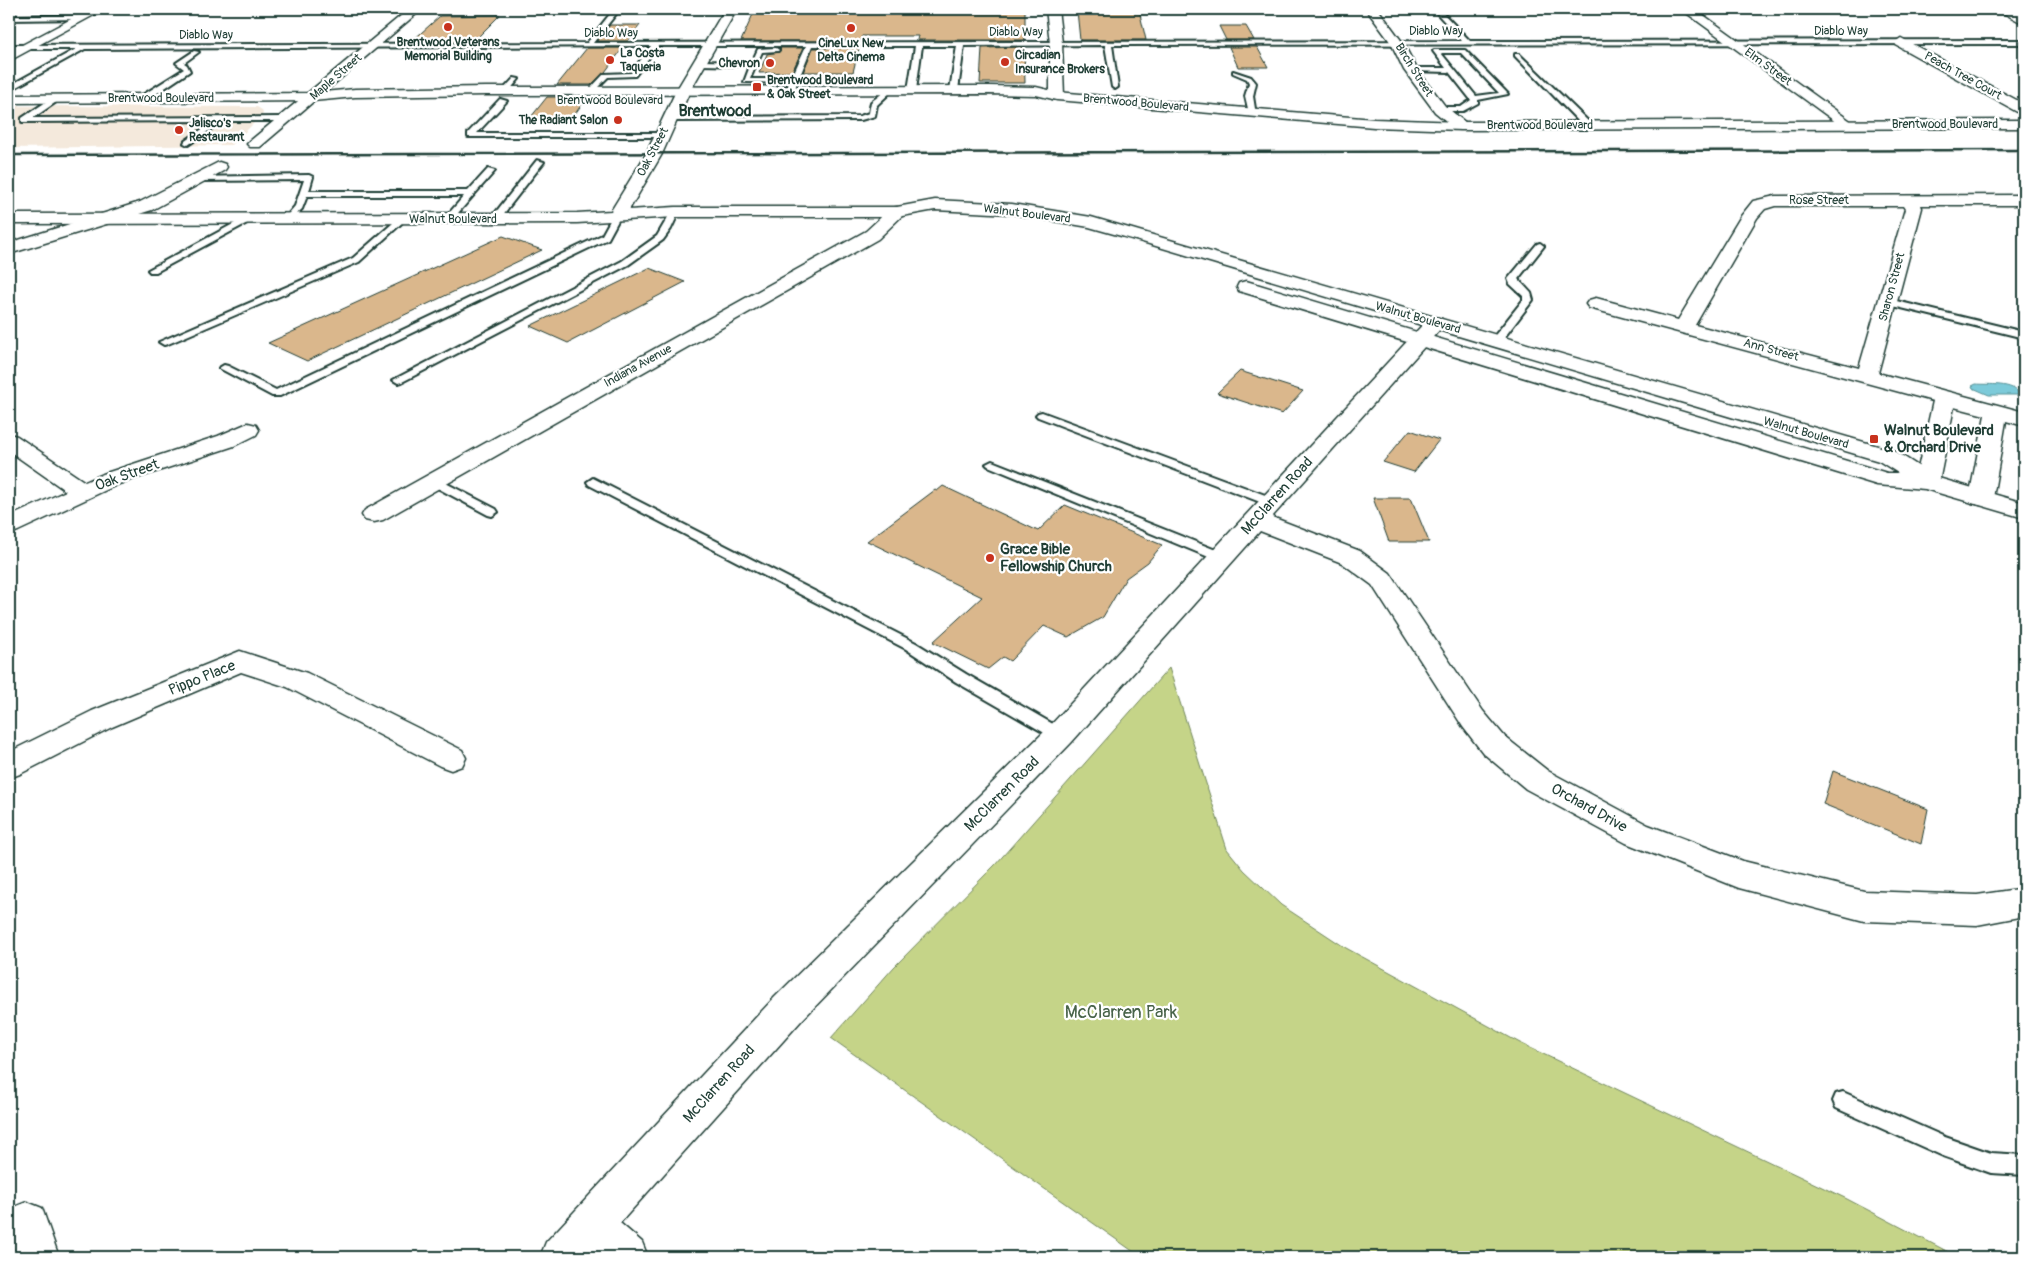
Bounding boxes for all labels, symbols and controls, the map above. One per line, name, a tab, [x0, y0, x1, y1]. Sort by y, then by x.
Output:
marker: Brentwood Veterans Memorial Building	[442, 21, 454, 33]
marker: CineLux New Delta Cinema	[845, 22, 857, 34]
street label: Diablo Way	[1409, 24, 1463, 39]
street label: Diablo Way	[1814, 24, 1868, 39]
street label: Diablo Way	[989, 25, 1043, 40]
street label: Diablo Way	[584, 26, 638, 41]
street label: Diablo Way	[179, 28, 233, 43]
place label: Brentwood Veterans Memorial Building	[397, 35, 500, 64]
place label: CineLux New Delta Cinema	[817, 36, 885, 65]
street label: Birch Street	[1392, 41, 1436, 100]
street label: Elm Street	[1741, 45, 1795, 89]
place label: La Costa Taqueria	[619, 46, 665, 75]
place label: Circadian Insurance Brokers	[1015, 48, 1105, 77]
street label: Peach Tree Court	[1922, 49, 2004, 104]
street label: Maple Street	[307, 50, 365, 104]
marker: La Costa Taqueria	[604, 54, 616, 66]
place label: Chevron	[718, 56, 760, 71]
marker: Circadian Insurance Brokers	[999, 56, 1011, 68]
marker: Chevron	[764, 57, 776, 69]
place label: Brentwood Boulevard & Oak Street	[767, 73, 874, 102]
marker: Brentwood Boulevard & Oak Street	[751, 81, 763, 93]
street label: Brentwood Boulevard	[108, 91, 214, 106]
street label: Brentwood Boulevard	[1082, 91, 1190, 115]
street label: Brentwood Boulevard	[557, 93, 663, 108]
district label: Brentwood	[678, 101, 752, 121]
place label: The Radiant Salon	[518, 113, 608, 128]
marker: The Radiant Salon	[612, 114, 624, 126]
place label: Jalisco's Restaurant	[189, 116, 246, 145]
street label: Brentwood Boulevard	[1892, 117, 1998, 132]
street label: Brentwood Boulevard	[1487, 118, 1593, 133]
marker: Jalisco's Restaurant	[173, 124, 185, 136]
street label: Oak Street	[634, 125, 672, 179]
street label: Rose Street	[1789, 193, 1849, 208]
street label: Walnut Boulevard	[982, 201, 1072, 227]
street label: Walnut Boulevard	[409, 212, 497, 227]
street label: Sharon Street	[1876, 251, 1908, 323]
street label: Walnut Boulevard	[1374, 299, 1462, 337]
street label: Ann Street	[1742, 335, 1800, 365]
street label: Indiana Avenue	[601, 341, 675, 391]
street label: Walnut Boulevard	[1762, 414, 1850, 452]
place label: Walnut Boulevard & Orchard Drive	[1884, 421, 1994, 457]
marker: Walnut Boulevard & Orchard Drive	[1868, 433, 1880, 445]
street label: McClarren Road	[1237, 453, 1317, 539]
street label: Oak Street	[92, 454, 162, 495]
place label: Grace Bible Fellowship Church	[1000, 540, 1112, 576]
marker: Grace Bible Fellowship Church	[984, 552, 996, 564]
street label: Pippo Place	[166, 656, 239, 700]
street label: McClarren Road	[960, 752, 1044, 836]
street label: Orchard Drive	[1548, 779, 1631, 837]
park label: McClarren Park	[1065, 1001, 1178, 1024]
street label: McClarren Road	[679, 1041, 759, 1127]

